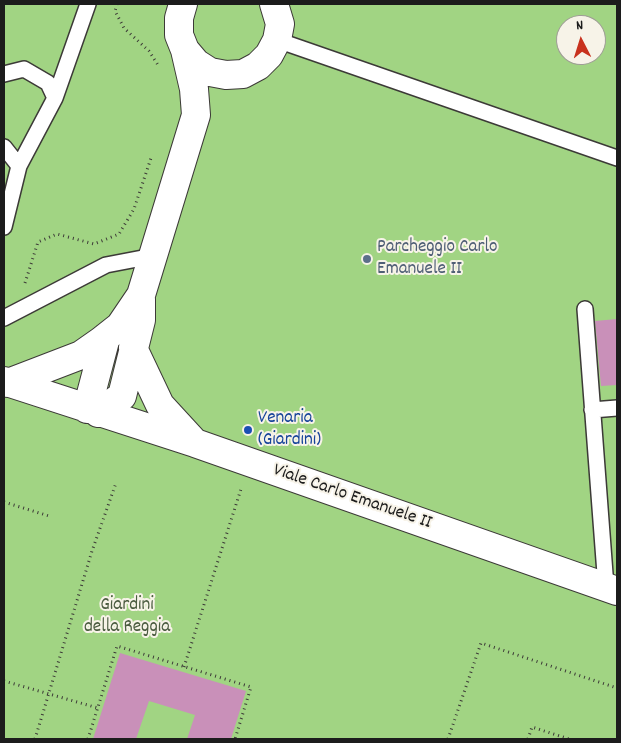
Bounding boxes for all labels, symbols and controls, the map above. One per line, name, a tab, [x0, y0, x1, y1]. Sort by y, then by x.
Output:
north arrow	[556, 15, 606, 65]
text: N	[575, 16, 584, 36]
place label: Parcheggio Carlo Emanuele II	[377, 237, 498, 281]
marker: Parcheggio Carlo Emanuele II	[361, 253, 373, 265]
place label: Venaria (Giardini)	[258, 408, 321, 452]
marker: Venaria (Giardini)	[242, 424, 254, 436]
street label: Viale Carlo Emanuele II	[270, 460, 434, 536]
park label: Giardini della Reggia	[84, 595, 170, 639]

